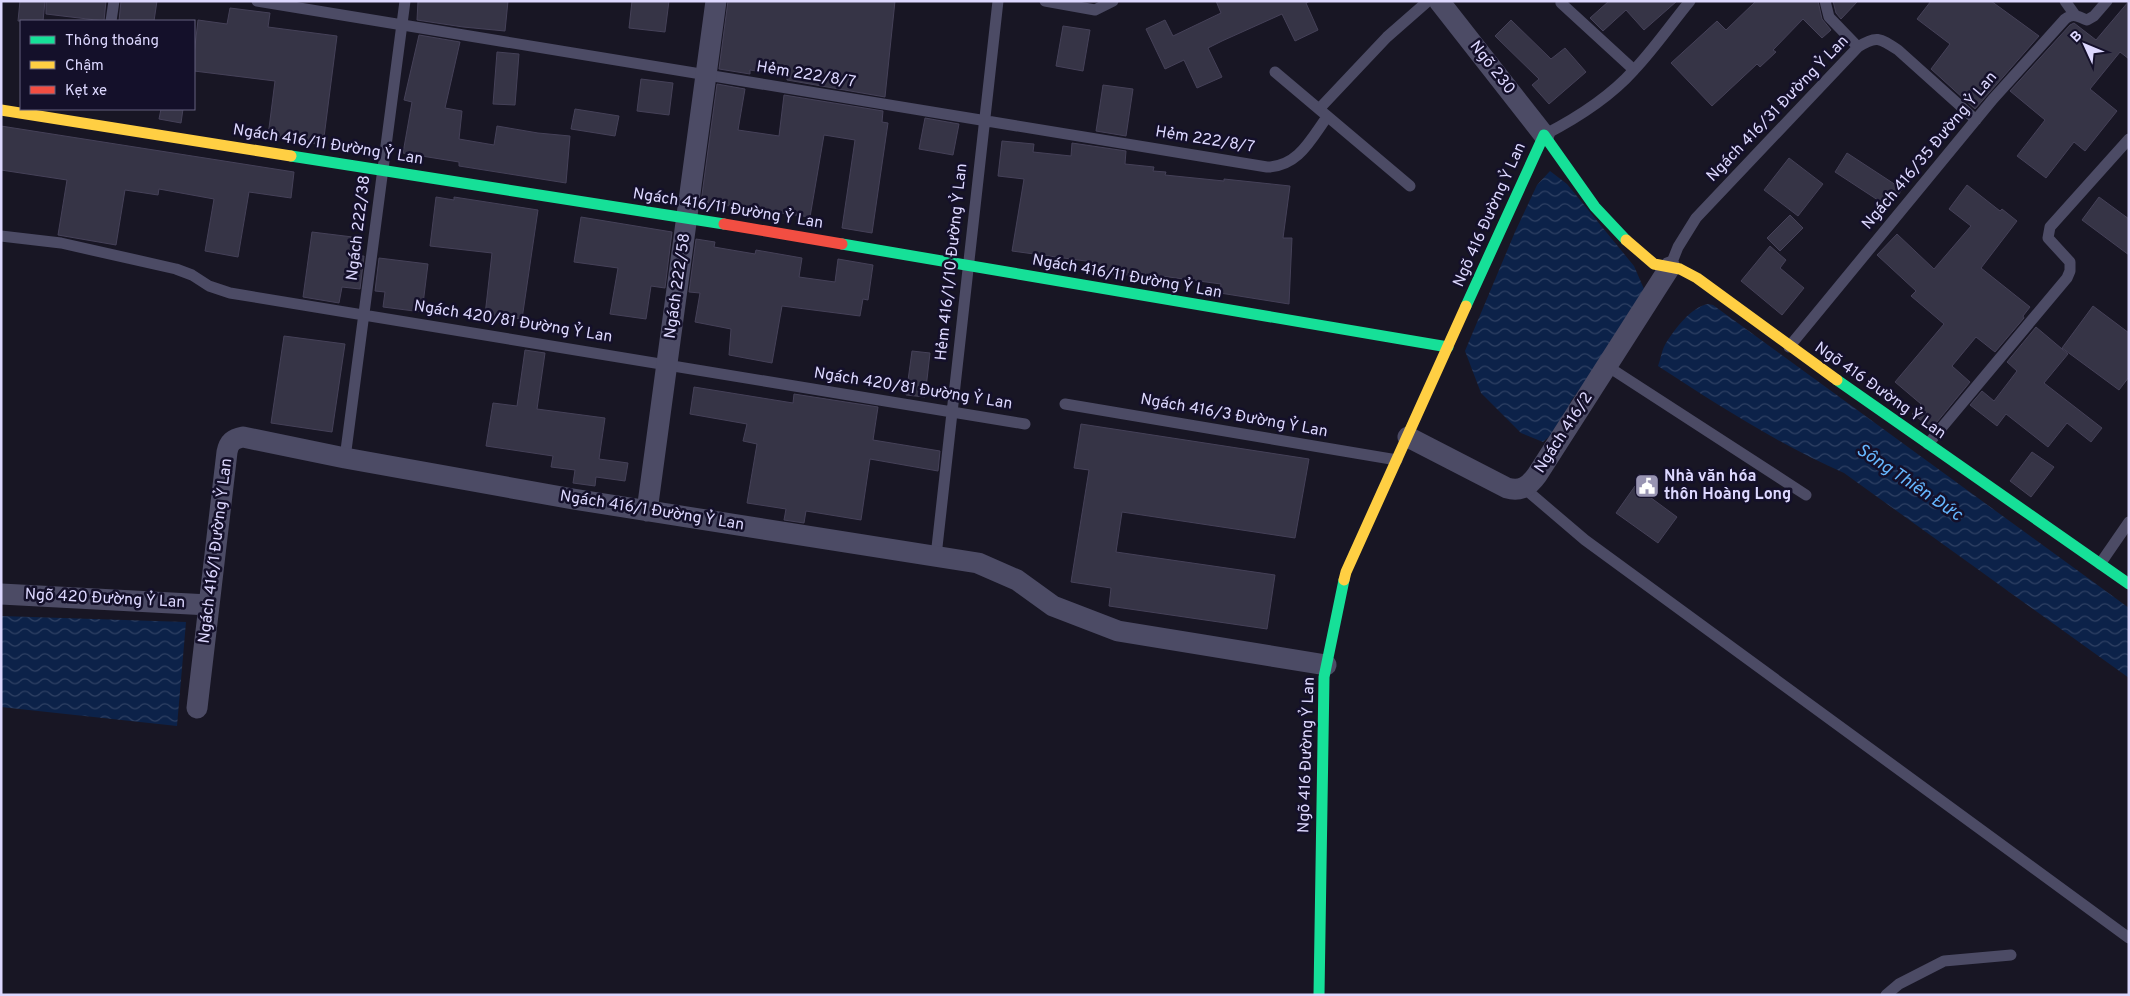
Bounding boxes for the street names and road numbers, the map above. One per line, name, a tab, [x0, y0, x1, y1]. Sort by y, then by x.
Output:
street label: Ngách 416/31 Đường Ỷ Lan	[1701, 30, 1853, 186]
street label: Ngõ 230	[1465, 37, 1519, 99]
street label: Hẻm 222/8/7	[755, 57, 857, 93]
street label: Ngách 416/35 Đường Ỷ Lan	[1856, 67, 2002, 234]
street label: Ngách 416/11 Đường Ỷ Lan	[231, 118, 425, 170]
street label: Hẻm 222/8/7	[1154, 122, 1256, 158]
street label: Ngõ 416 Đường Ỷ Lan	[1447, 139, 1531, 290]
street label: Hẻm 416/1/10 Đường Ỷ Lan	[930, 162, 972, 362]
street label: Ngách 222/38	[343, 174, 375, 282]
street label: Ngách 416/11 Đường Ỷ Lan	[631, 182, 825, 234]
street label: Ngách 222/58	[661, 232, 695, 340]
street label: Ngách 416/11 Đường Ỷ Lan	[1030, 248, 1224, 304]
street label: Ngách 420/81 Đường Ỷ Lan	[412, 294, 614, 348]
street label: Ngõ 416 Đường Ỷ Lan	[1810, 336, 1951, 444]
street label: Ngách 420/81 Đường Ỷ Lan	[812, 361, 1014, 415]
street label: Ngách 416/3 Đường Ỷ Lan	[1139, 388, 1330, 442]
street label: Ngách 416/2	[1530, 389, 1598, 477]
street label: Ngách 416/1 Đường Ỷ Lan	[193, 457, 237, 645]
street label: Ngách 416/1 Đường Ỷ Lan	[558, 485, 746, 535]
street label: Ngõ 420 Đường Ỷ Lan	[24, 583, 186, 613]
street label: Ngõ 416 Đường Ỷ Lan	[1292, 677, 1320, 833]

